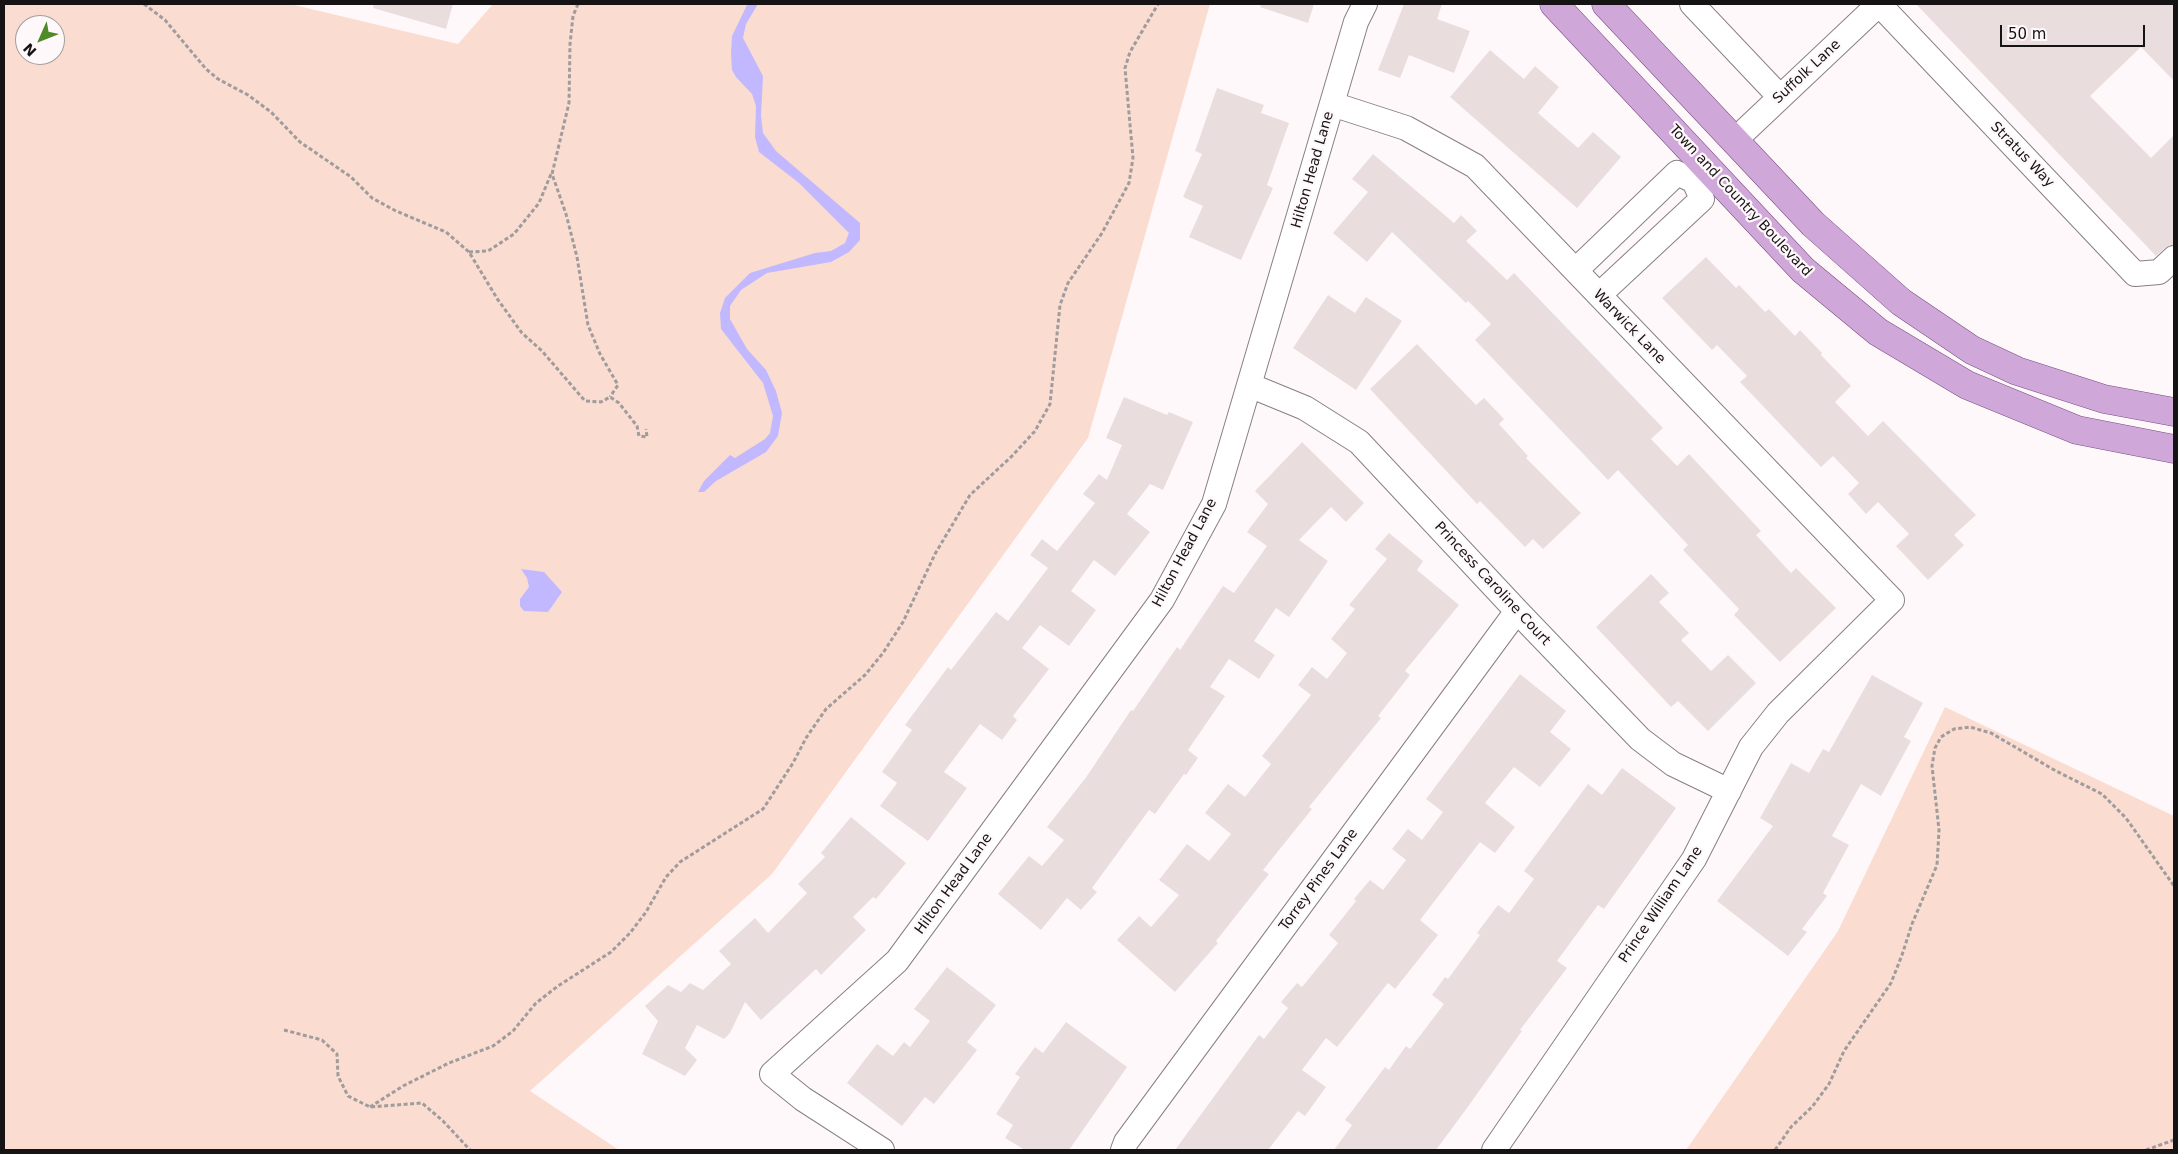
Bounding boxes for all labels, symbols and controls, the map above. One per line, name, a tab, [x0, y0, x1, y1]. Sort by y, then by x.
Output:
north arrow	[15, 15, 65, 65]
scale bar	[2003, 15, 2148, 47]
text: 50 m	[2008, 25, 2046, 43]
street label: Suffolk Lane	[1770, 36, 1844, 108]
text: N	[20, 40, 40, 59]
street label: Hilton Head Lane	[1288, 110, 1338, 230]
street label: Stratus Way	[1987, 119, 2057, 191]
street label: Town and Country Boulevard	[1665, 122, 1815, 280]
street label: Warwick Lane	[1589, 286, 1669, 368]
street label: Hilton Head Lane	[1149, 496, 1221, 610]
street label: Princess Caroline Court	[1430, 519, 1554, 649]
street label: Torrey Pines Lane	[1276, 826, 1362, 934]
street label: Hilton Head Lane	[912, 830, 996, 938]
street label: Prince William Lane	[1616, 843, 1706, 967]

